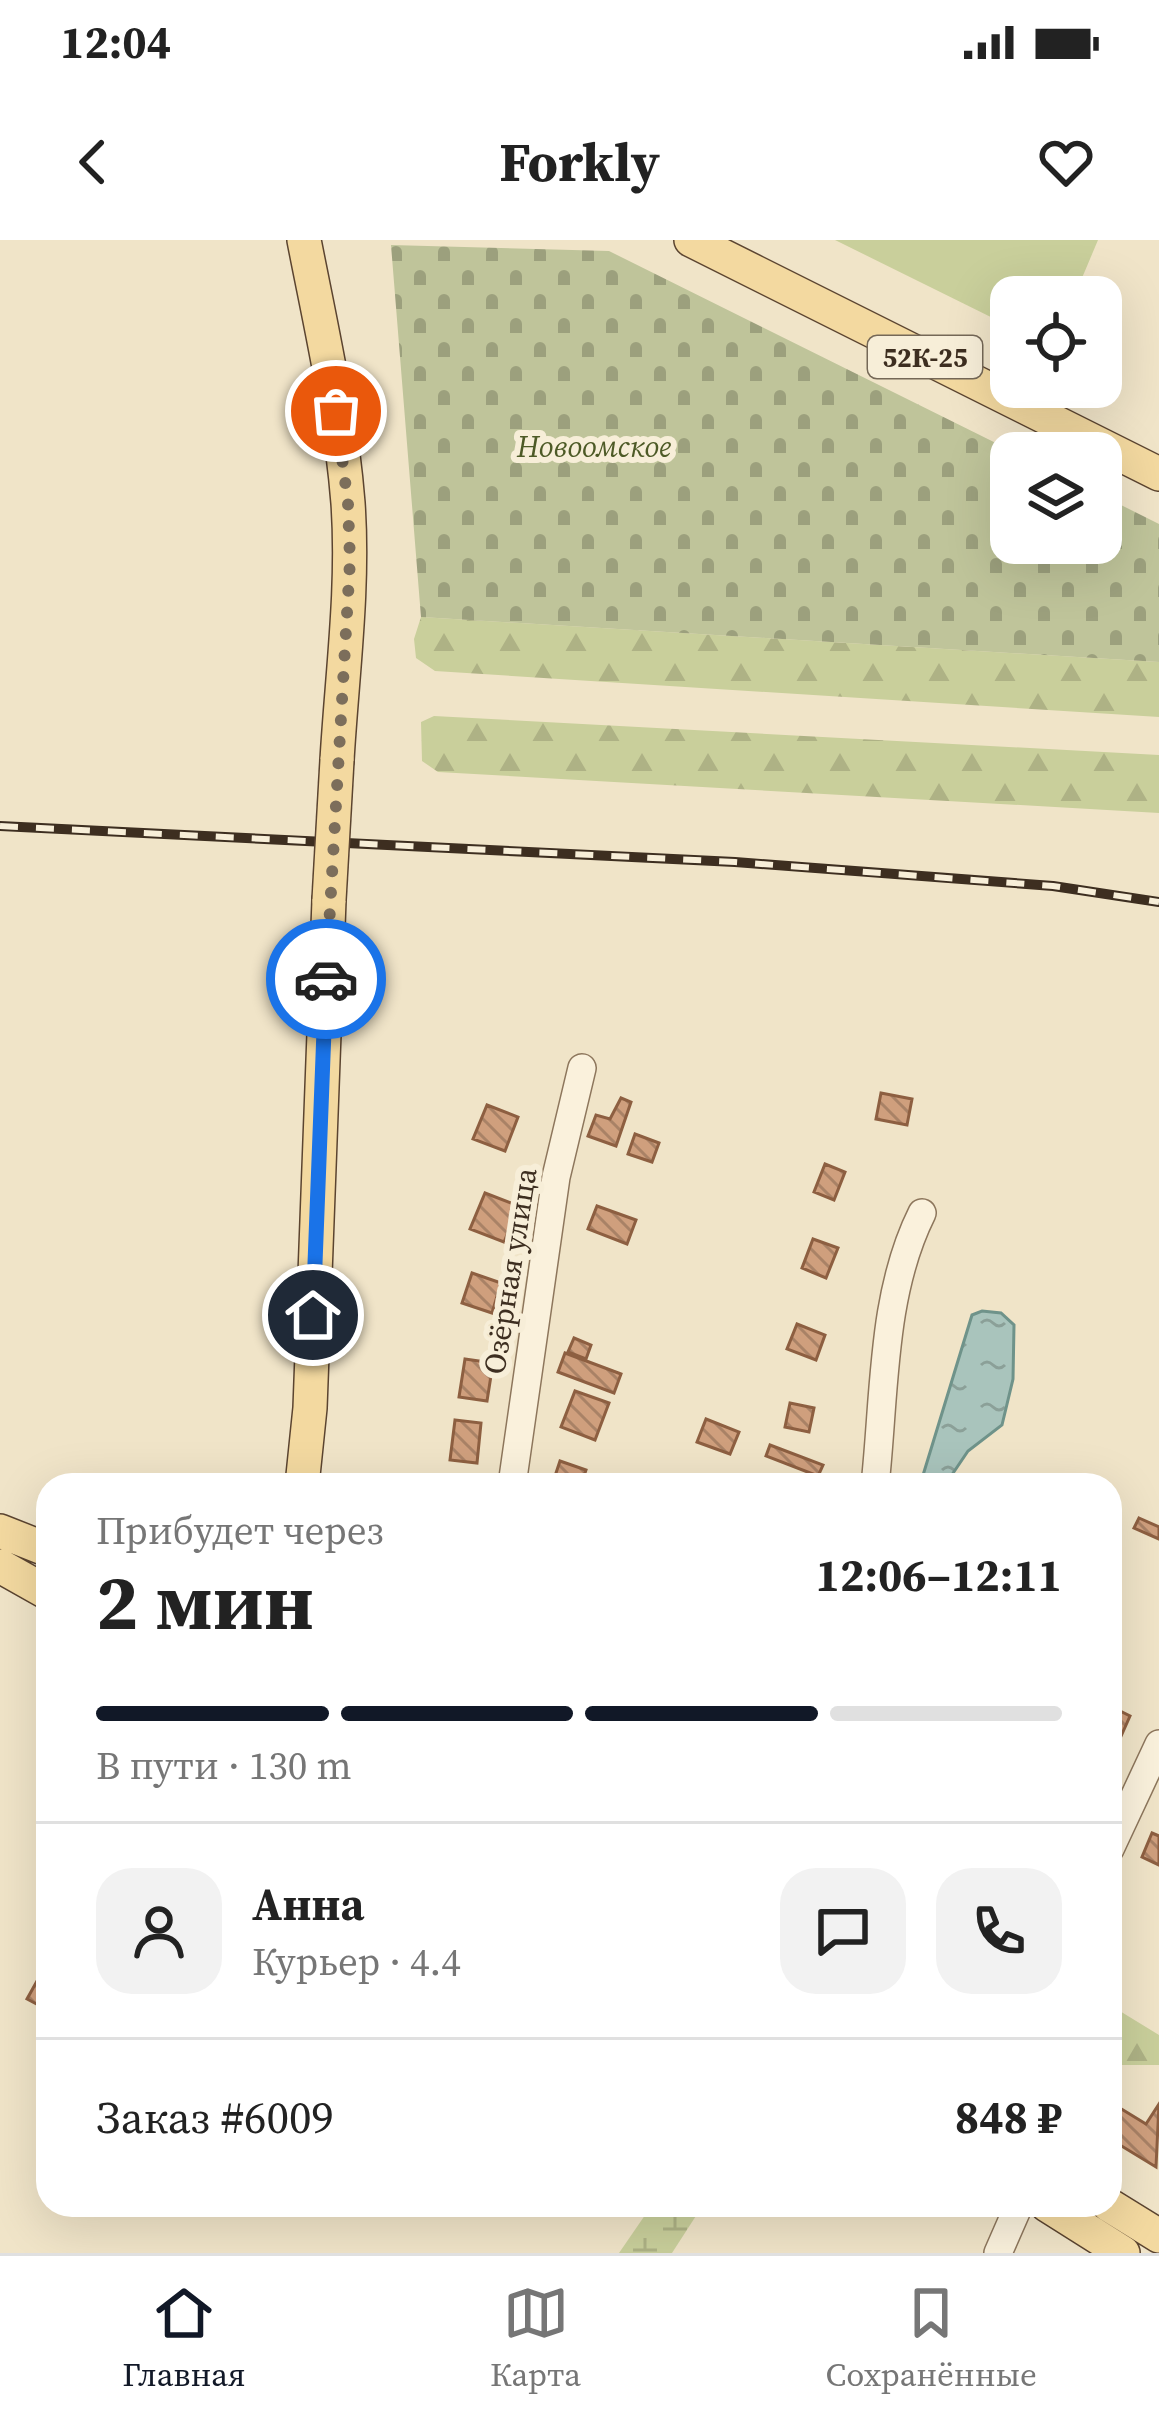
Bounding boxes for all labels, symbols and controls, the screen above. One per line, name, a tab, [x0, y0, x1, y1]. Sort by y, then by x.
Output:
text: 12:04	[60, 11, 171, 73]
text: Forkly	[499, 125, 660, 199]
icon: back	[60, 129, 126, 195]
icon: heart	[1033, 129, 1099, 195]
map controls	[990, 276, 1122, 564]
button: locate	[990, 276, 1122, 408]
road number: 52К-25	[868, 336, 982, 378]
pin	[285, 360, 387, 462]
icon: bag	[303, 378, 369, 444]
park label: Новоомское	[516, 426, 671, 467]
button: layers	[990, 432, 1122, 564]
courier	[266, 919, 386, 1039]
icon: car	[293, 946, 359, 1012]
street label: Озёрная улица	[473, 1164, 547, 1377]
pin	[262, 1264, 364, 1366]
icon: home	[280, 1282, 346, 1348]
text: Прибудет через	[96, 1504, 384, 1557]
text: 12:06–12:11	[816, 1544, 1062, 1606]
text: 2 мин	[96, 1548, 314, 1655]
text: В пути · 130 m	[96, 1739, 352, 1792]
button: person	[96, 1868, 222, 1994]
button: chat	[780, 1868, 906, 1994]
button: phone	[936, 1868, 1062, 1994]
text: Анна	[252, 1873, 364, 1935]
text: Курьер · 4.4	[252, 1935, 461, 1988]
text: Заказ #6009	[96, 2086, 334, 2148]
text: 848 ₽	[955, 2086, 1062, 2148]
tab: Главная	[122, 2280, 246, 2397]
tab: Карта	[490, 2280, 581, 2397]
tab: Сохранённые	[826, 2280, 1037, 2397]

